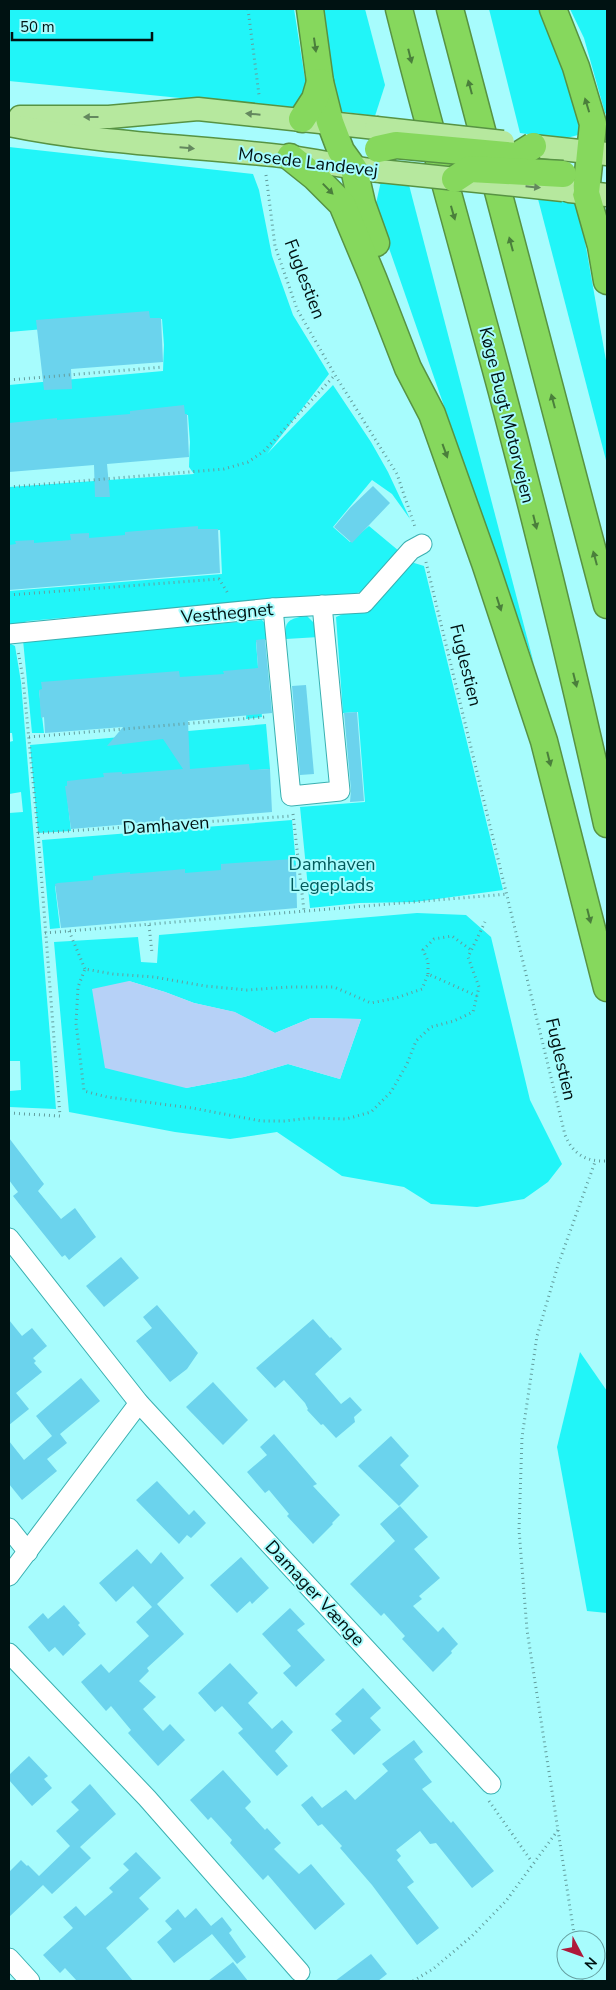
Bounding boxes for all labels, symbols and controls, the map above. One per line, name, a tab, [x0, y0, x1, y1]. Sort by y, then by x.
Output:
scale bar	[12, 10, 152, 42]
text: 50 m	[20, 17, 55, 37]
one-way arrow	[311, 38, 319, 54]
one-way arrow	[407, 49, 415, 64]
one-way arrow	[465, 79, 473, 94]
one-way arrow	[583, 97, 591, 112]
one-way arrow	[245, 110, 261, 118]
one-way arrow	[83, 113, 99, 121]
street label: Mosede Landevej	[237, 142, 379, 182]
one-way arrow	[180, 144, 196, 152]
one-way arrow	[322, 183, 334, 195]
one-way arrow	[525, 183, 541, 191]
one-way arrow	[449, 205, 457, 220]
street label: Fuglestien	[279, 236, 331, 322]
one-way arrow	[507, 236, 515, 251]
street label: Køge Bugt Motorvejen	[473, 324, 541, 506]
one-way arrow	[549, 393, 557, 408]
one-way arrow	[441, 444, 449, 459]
one-way arrow	[531, 515, 539, 530]
one-way arrow	[590, 550, 598, 565]
street label: Vesthegnet	[179, 597, 275, 629]
one-way arrow	[495, 597, 503, 612]
street label: Fuglestien	[444, 621, 488, 709]
one-way arrow	[571, 672, 579, 687]
one-way arrow	[545, 751, 553, 766]
street label: Damhaven	[122, 810, 210, 840]
park label: Damhaven Legeplads	[289, 852, 375, 897]
one-way arrow	[585, 909, 593, 924]
street label: Fuglestien	[540, 1015, 582, 1103]
street label: Damager Vænge	[260, 1535, 370, 1651]
north arrow	[556, 1930, 606, 1980]
text: N	[580, 1953, 601, 1973]

